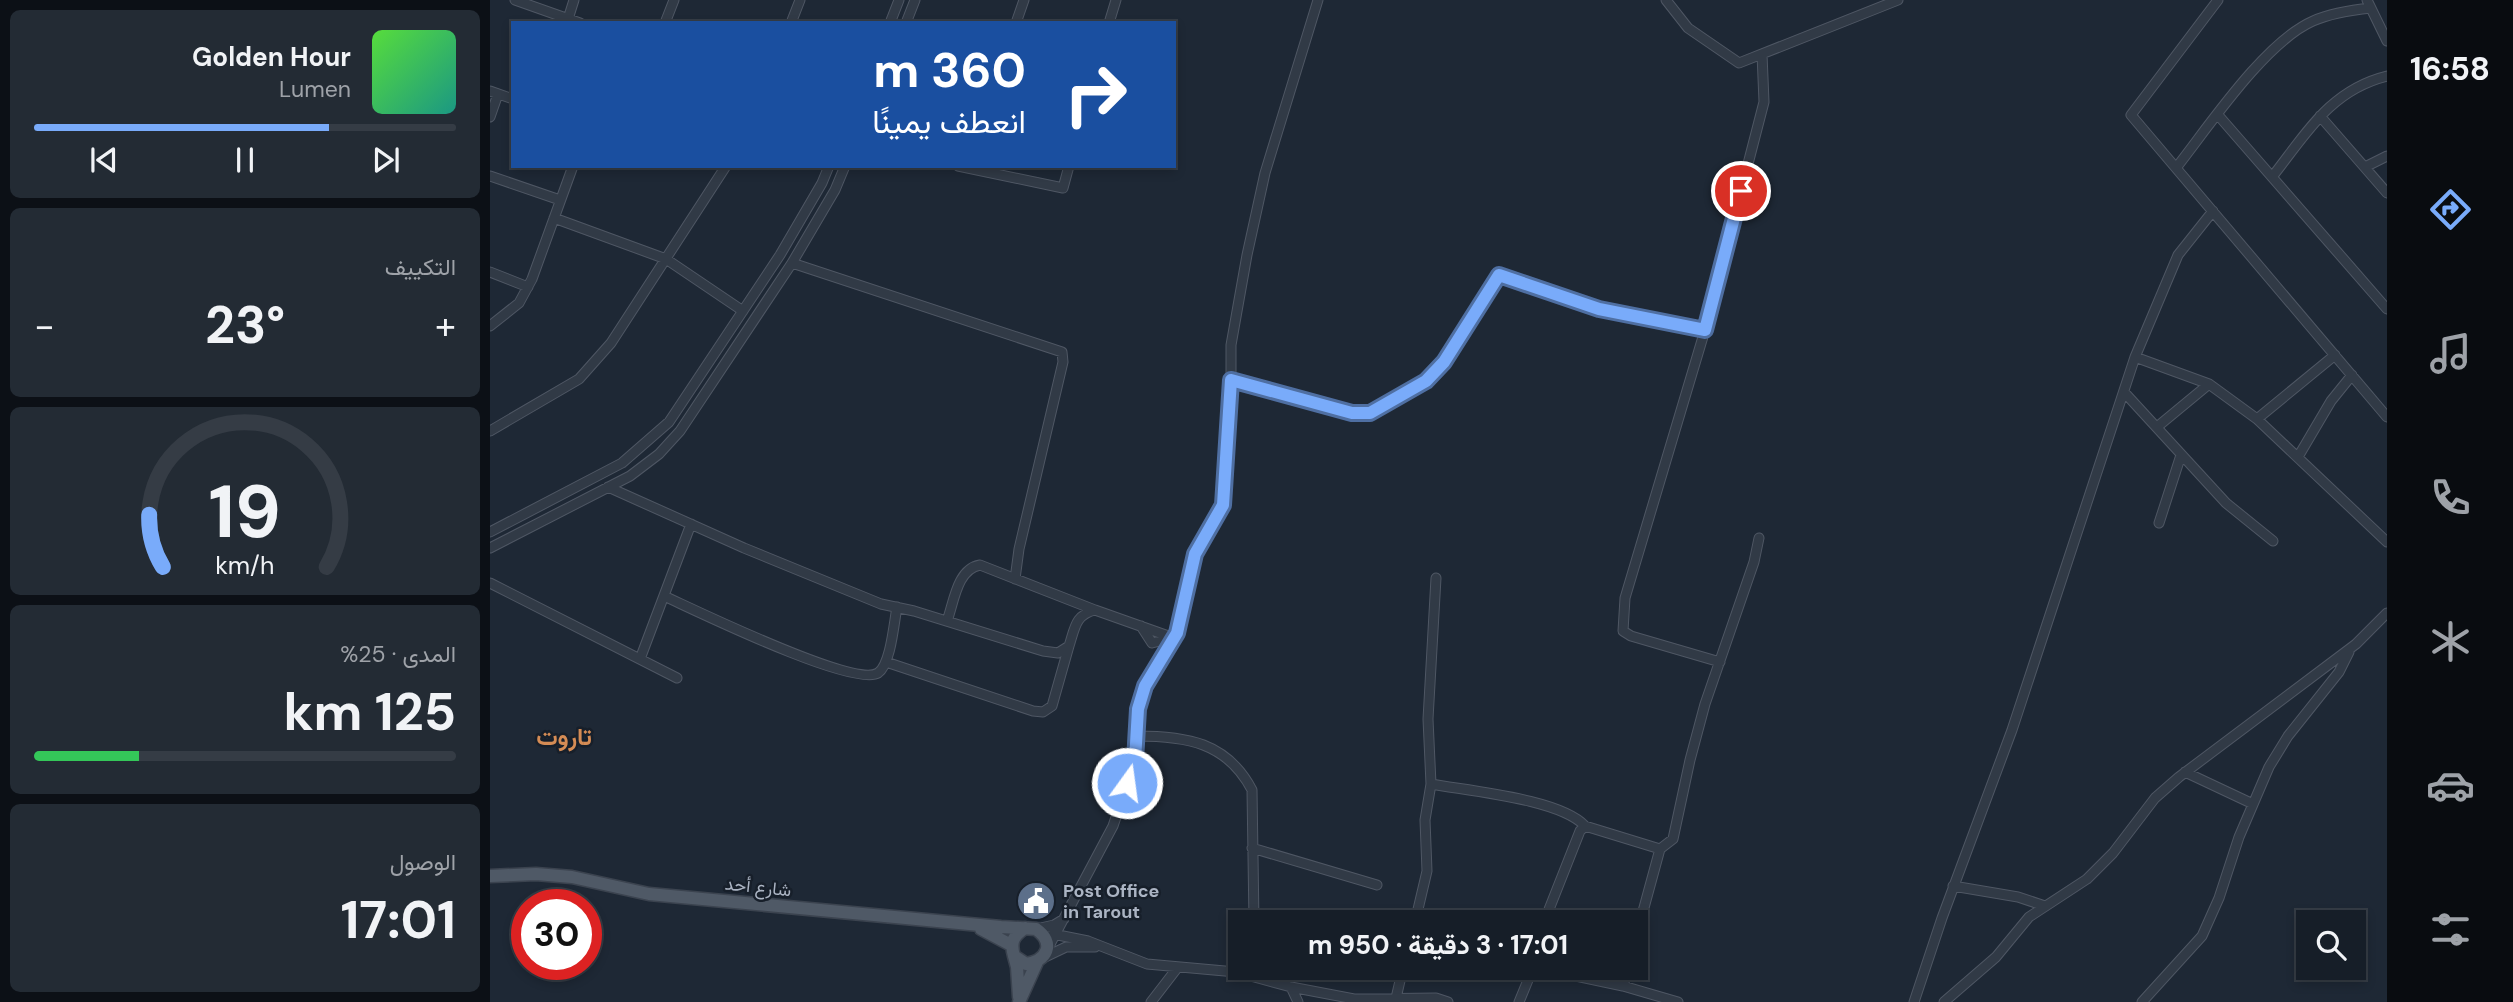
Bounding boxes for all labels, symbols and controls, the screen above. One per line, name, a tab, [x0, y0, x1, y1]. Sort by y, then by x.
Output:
text: 360 m	[873, 38, 1026, 102]
text: Golden Hour	[192, 40, 351, 74]
text: 16:58	[2410, 48, 2490, 90]
icon: right	[1050, 49, 1141, 140]
text: Lumen	[279, 74, 351, 104]
text: انعطف يمينًا	[872, 101, 1026, 143]
icon: previous	[85, 141, 123, 179]
icon: pause	[226, 141, 264, 179]
icon: next	[367, 141, 405, 179]
pin	[1711, 161, 1771, 221]
icon: arrive	[1722, 172, 1760, 210]
icon: directions	[2426, 185, 2475, 234]
text: التكييف	[385, 252, 456, 282]
text: 23°	[205, 291, 285, 359]
text: −	[34, 301, 55, 351]
text: +	[435, 301, 456, 351]
icon: music	[2426, 329, 2475, 378]
text: 19	[209, 465, 281, 560]
icon: phone	[2426, 473, 2475, 522]
text: km/h	[215, 549, 275, 582]
icon: climate	[2426, 617, 2475, 666]
text: المدى · 25%	[340, 639, 456, 669]
text: 125 km	[283, 678, 456, 746]
district label: تاروت	[536, 721, 592, 752]
position arrow	[1090, 746, 1164, 820]
icon: car	[2426, 761, 2475, 810]
text: الوصول	[390, 847, 456, 877]
street label: شارع أحد	[724, 872, 792, 902]
place label: Post Office in Tarout	[1063, 879, 1160, 924]
public building icon: Post Office in Tarout	[1015, 880, 1057, 922]
text: 17:01	[340, 886, 456, 954]
speed limit sign: 30	[511, 889, 602, 980]
icon: filters	[2426, 905, 2475, 954]
map controls	[2296, 910, 2366, 980]
button: search	[2296, 910, 2366, 980]
text: 17:01 · 3 دقيقة · 950 m	[1308, 928, 1568, 962]

